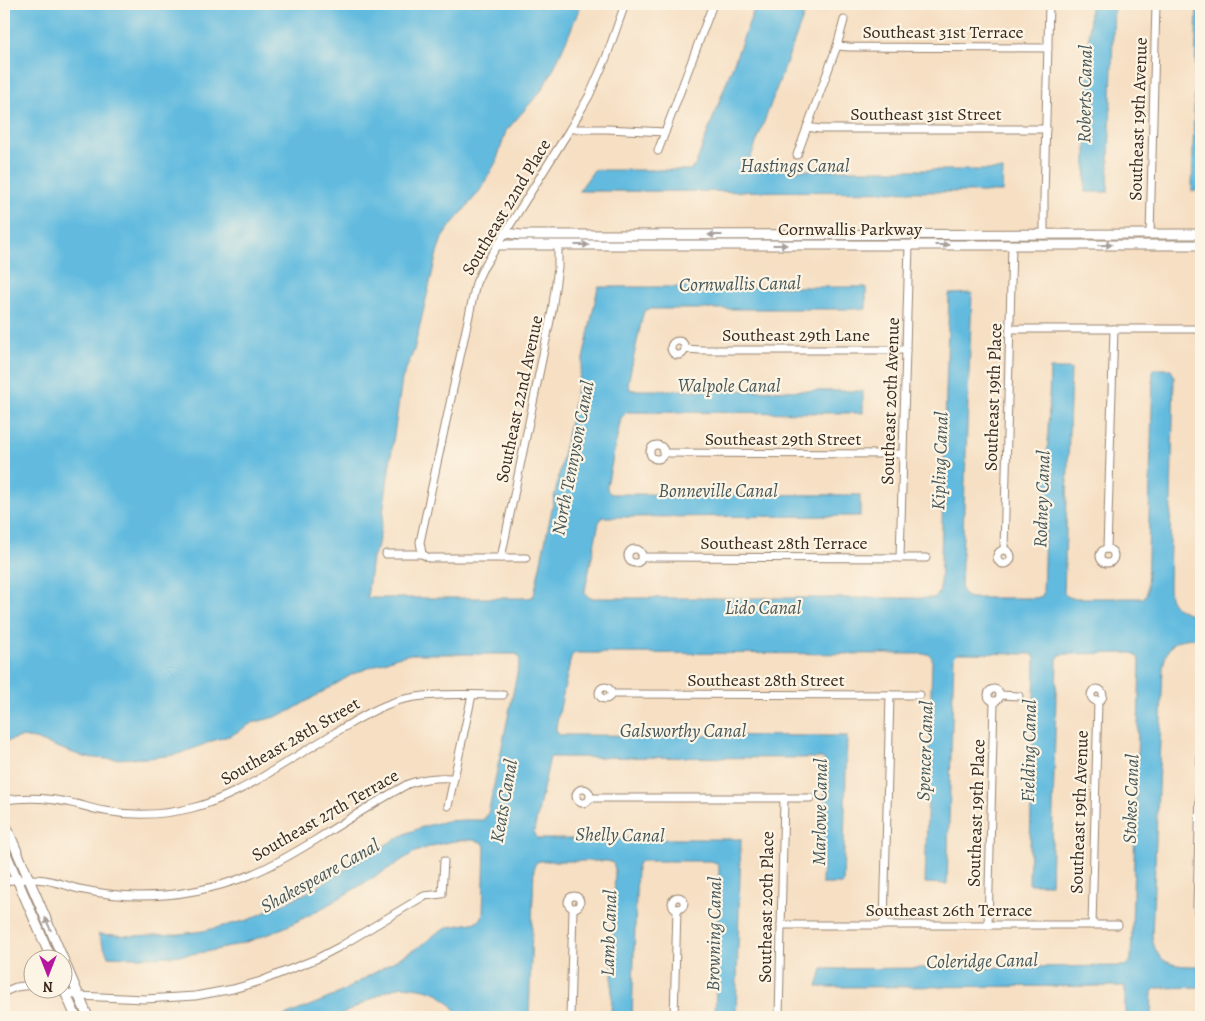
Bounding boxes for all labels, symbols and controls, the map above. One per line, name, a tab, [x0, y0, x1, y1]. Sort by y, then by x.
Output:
street label: Southeast 31st Terrace	[862, 20, 1024, 44]
street label: Southeast 19th Avenue	[1123, 37, 1153, 201]
water label: Roberts Canal	[1071, 44, 1099, 143]
street label: Southeast 31st Street	[850, 102, 1002, 126]
street label: Southeast 22nd Place	[456, 134, 556, 280]
water label: Hastings Canal	[740, 153, 850, 179]
street label: Cornwallis Parkway	[778, 217, 923, 241]
one-way arrow	[707, 231, 723, 239]
one-way arrow	[574, 241, 590, 249]
one-way arrow	[772, 241, 788, 249]
one-way arrow	[934, 241, 950, 249]
one-way arrow	[1097, 241, 1113, 249]
water label: Cornwallis Canal	[679, 270, 801, 298]
street label: Southeast 22nd Avenue	[490, 313, 548, 485]
street label: Southeast 20th Avenue	[875, 317, 905, 485]
street label: Southeast 29th Lane	[722, 323, 870, 347]
street label: Southeast 19th Place	[978, 323, 1008, 471]
water label: Walpole Canal	[677, 373, 781, 399]
water label: North Tennyson Canal	[545, 378, 601, 537]
water label: Kipling Canal	[925, 411, 955, 511]
street label: Southeast 29th Street	[705, 427, 861, 451]
water label: Rodney Canal	[1027, 450, 1057, 548]
water label: Bonneville Canal	[658, 478, 778, 504]
street label: Southeast 28th Terrace	[700, 531, 868, 555]
water label: Lido Canal	[725, 595, 802, 621]
street label: Southeast 28th Street	[687, 668, 845, 692]
street label: Southeast 28th Street	[216, 691, 364, 791]
water label: Fielding Canal	[1015, 699, 1043, 803]
water label: Spencer Canal	[910, 700, 940, 802]
water label: Galsworthy Canal	[620, 718, 747, 744]
street label: Southeast 19th Avenue	[1064, 730, 1094, 894]
street label: Southeast 19th Place	[961, 739, 991, 887]
water label: Stokes Canal	[1116, 753, 1146, 844]
water label: Keats Canal	[484, 757, 524, 845]
water label: Marlowe Canal	[806, 758, 834, 866]
street label: Southeast 27th Terrace	[247, 763, 403, 867]
water label: Shelly Canal	[575, 821, 665, 849]
street label: Southeast 20th Place	[753, 831, 779, 983]
water label: Shakespeare Canal	[256, 832, 384, 919]
water label: Browning Canal	[700, 876, 728, 992]
water label: Lamb Canal	[594, 889, 624, 977]
street label: Southeast 26th Terrace	[866, 898, 1032, 922]
one-way arrow	[43, 917, 51, 931]
water label: Coleridge Canal	[926, 947, 1038, 975]
north arrow	[22, 948, 72, 998]
text: N	[43, 977, 53, 996]

